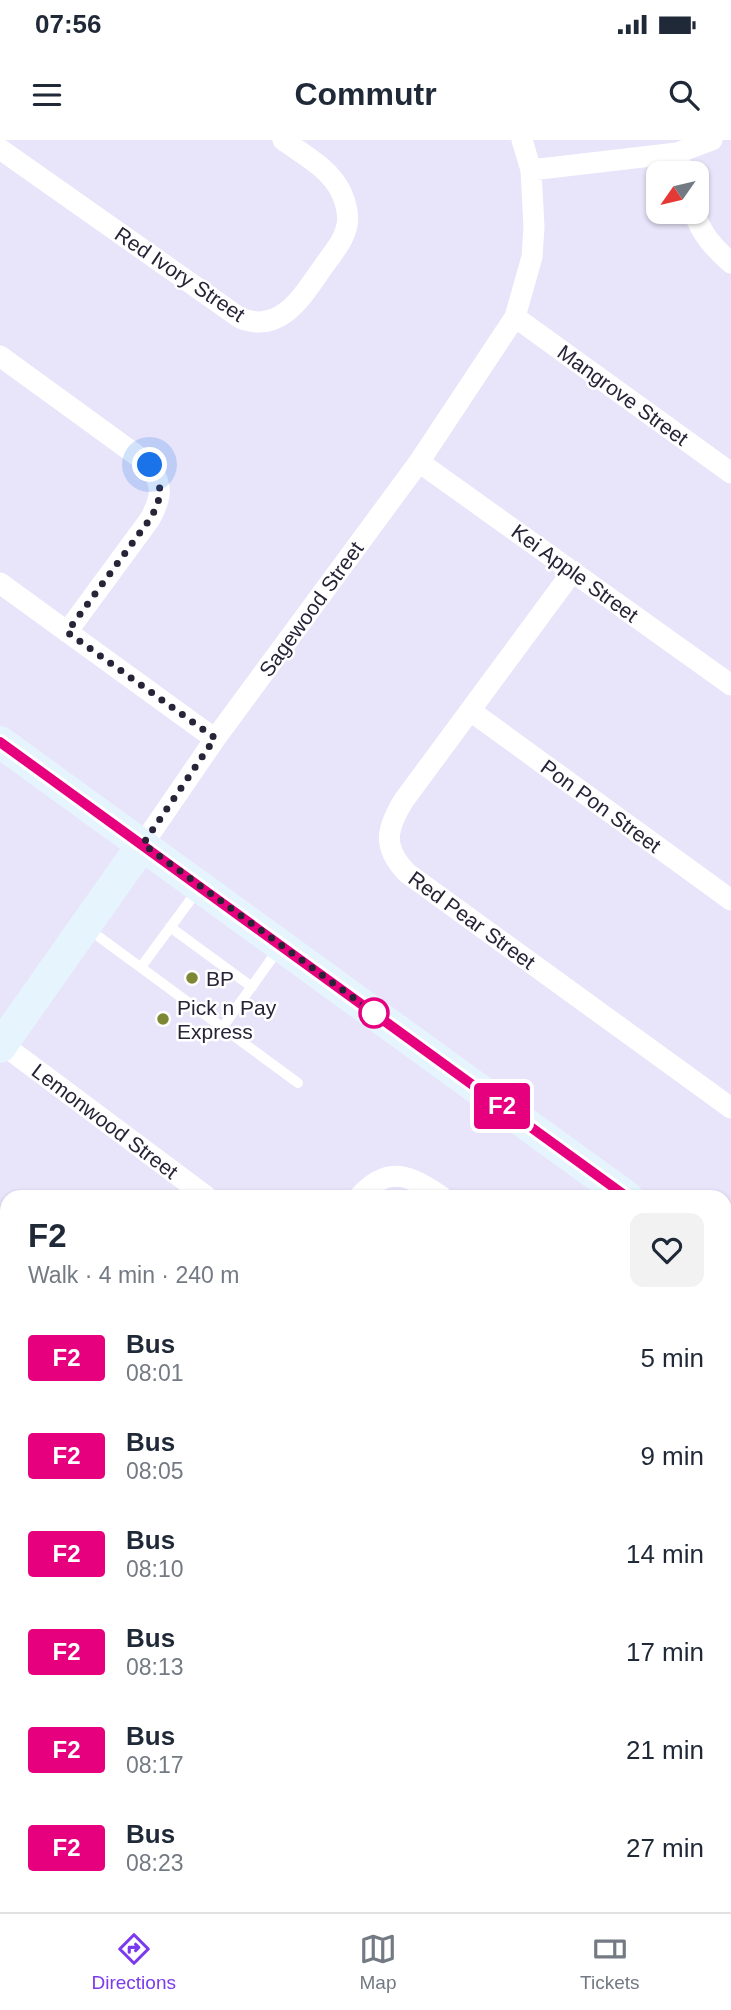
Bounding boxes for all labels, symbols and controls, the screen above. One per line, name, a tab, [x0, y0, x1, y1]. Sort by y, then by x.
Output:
text: 07:56	[35, 9, 102, 39]
icon: menu	[28, 76, 66, 114]
text: Commutr	[294, 76, 437, 112]
icon: search	[665, 76, 703, 114]
north arrow	[646, 161, 709, 224]
map controls	[646, 161, 709, 224]
street label: Red Ivory Street	[111, 222, 249, 326]
street label: Mangrove Street	[553, 340, 693, 450]
your location	[132, 447, 167, 482]
street label: Kei Apple Street	[507, 519, 643, 627]
street label: Sagewood Street	[254, 537, 368, 681]
street label: Pon Pon Street	[537, 755, 666, 857]
street label: Red Pear Street	[404, 866, 540, 974]
place label: BP	[206, 967, 234, 990]
marker: BP	[184, 970, 200, 986]
place label: Pick n Pay Express	[177, 996, 277, 1043]
unlabelled marker	[359, 998, 389, 1028]
marker: Pick n Pay Express	[155, 1011, 171, 1027]
street label: Lemonwood Street	[28, 1059, 182, 1183]
line badge: F2	[470, 1083, 534, 1129]
text: F2	[488, 1092, 516, 1119]
button: heart	[630, 1213, 704, 1287]
text: F2	[28, 1217, 67, 1254]
text: Walk · 4 min · 240 m	[28, 1262, 239, 1288]
text: Bus	[126, 1329, 175, 1359]
text: 5 min	[640, 1343, 704, 1373]
text: F2	[52, 1344, 81, 1371]
text: 08:01	[126, 1360, 184, 1386]
text: Bus	[126, 1427, 175, 1457]
text: 9 min	[640, 1441, 704, 1471]
text: F2	[52, 1442, 81, 1469]
text: 08:05	[126, 1458, 184, 1484]
text: Bus	[126, 1525, 175, 1555]
text: 14 min	[626, 1539, 704, 1569]
text: F2	[52, 1540, 81, 1567]
text: 08:10	[126, 1556, 184, 1582]
text: Bus	[126, 1623, 175, 1653]
text: 17 min	[626, 1637, 704, 1667]
text: F2	[52, 1638, 81, 1665]
text: 08:13	[126, 1654, 184, 1680]
text: Bus	[126, 1721, 175, 1751]
text: 21 min	[626, 1735, 704, 1765]
text: F2	[52, 1736, 81, 1763]
text: 08:17	[126, 1752, 184, 1778]
text: Bus	[126, 1819, 175, 1849]
text: 27 min	[626, 1833, 704, 1863]
text: F2	[52, 1834, 81, 1861]
text: 08:23	[126, 1850, 184, 1876]
tab: Directions	[92, 1930, 176, 1994]
tab: Map	[359, 1930, 397, 1994]
tab: Tickets	[580, 1930, 639, 1994]

